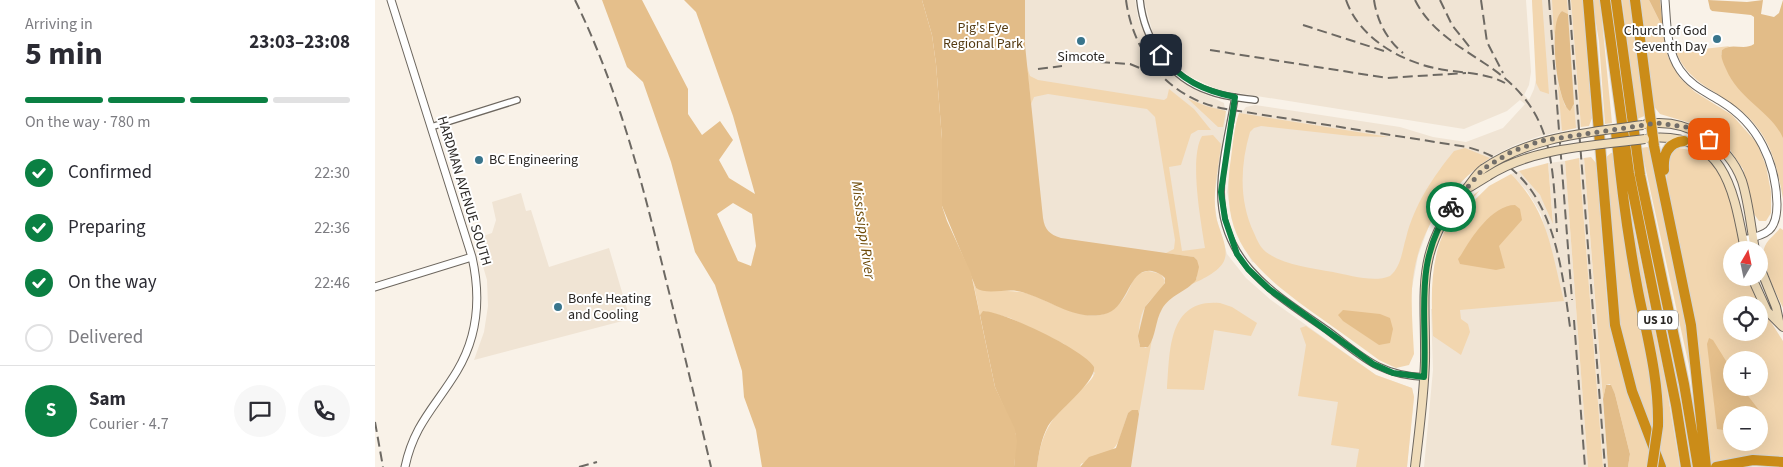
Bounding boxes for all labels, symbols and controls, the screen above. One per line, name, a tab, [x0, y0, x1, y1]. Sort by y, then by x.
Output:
text: Arriving in	[25, 13, 93, 35]
park label: Pig's Eye Regional Park	[943, 18, 1023, 54]
place label: Church of God Seventh Day	[1624, 21, 1707, 57]
text: 23:03–23:08	[249, 29, 350, 56]
text: 5 min	[25, 31, 103, 77]
marker: Church of God Seventh Day	[1711, 33, 1723, 45]
pin	[1140, 34, 1182, 76]
marker: Simcote	[1075, 35, 1087, 47]
icon: home	[1147, 41, 1175, 69]
place label: Simcote	[1057, 47, 1105, 67]
text: On the way · 780 m	[25, 111, 150, 133]
street label: HARDMAN AVENUE SOUTH	[432, 114, 496, 268]
pin	[1688, 118, 1730, 160]
icon: bag	[1695, 125, 1723, 153]
place label: BC Engineering	[489, 150, 578, 170]
marker: BC Engineering	[473, 154, 485, 166]
icon: check	[25, 159, 53, 187]
text: Confirmed	[68, 159, 152, 186]
text: 22:30	[314, 162, 350, 184]
water label: Mississippi River	[846, 180, 880, 281]
courier	[1426, 182, 1476, 232]
icon: bike	[1437, 193, 1465, 221]
icon: check	[25, 214, 53, 242]
text: Preparing	[68, 214, 146, 241]
text: 22:36	[314, 217, 350, 239]
north arrow	[1723, 241, 1767, 286]
map controls	[1723, 241, 1768, 451]
icon: check	[25, 269, 53, 297]
text: On the way	[68, 269, 157, 296]
text: 22:46	[314, 272, 350, 294]
place label: Bonfe Heating and Cooling	[568, 289, 651, 325]
button: locate	[1723, 296, 1768, 341]
marker: Bonfe Heating and Cooling	[552, 301, 564, 313]
road number: US 10	[1638, 310, 1678, 330]
text: Delivered	[68, 324, 143, 351]
button: +	[1723, 351, 1768, 396]
button: chat	[234, 385, 286, 437]
button: phone	[298, 385, 350, 437]
text: Sam	[89, 386, 126, 413]
text: S	[46, 397, 56, 424]
button: −	[1723, 406, 1768, 451]
text: Courier · 4.7	[89, 413, 169, 435]

